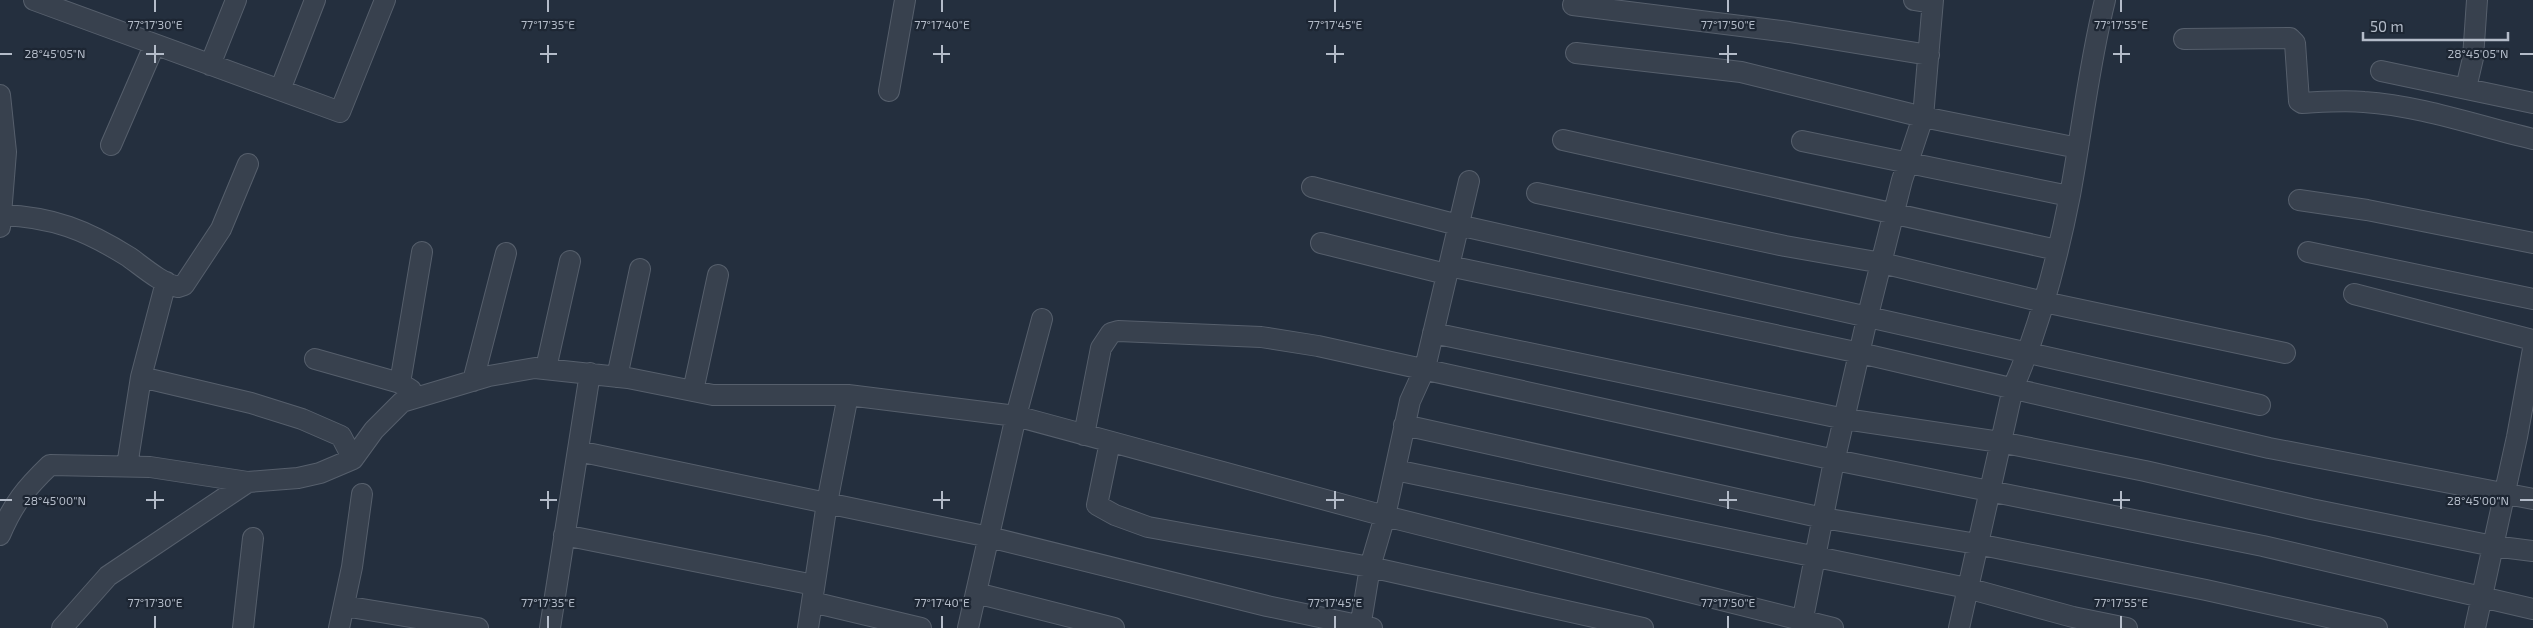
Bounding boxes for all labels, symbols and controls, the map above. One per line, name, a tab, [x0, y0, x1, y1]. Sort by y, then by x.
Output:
scale bar	[2363, 10, 2508, 42]
text: 77°17'30"E	[128, 17, 183, 31]
text: 77°17'35"E	[521, 17, 575, 31]
text: 77°17'40"E	[914, 17, 970, 31]
text: 77°17'45"E	[1308, 17, 1363, 31]
text: 77°17'50"E	[1701, 17, 1756, 31]
text: 77°17'55"E	[2094, 17, 2148, 31]
text: 50 m	[2370, 17, 2404, 35]
text: 28°45'05"N	[24, 46, 86, 60]
text: 28°45'05"N	[2447, 46, 2509, 60]
text: 28°45'00"N	[24, 493, 86, 507]
text: 28°45'00"N	[2447, 493, 2509, 507]
text: 77°17'30"E	[128, 595, 183, 609]
text: 77°17'35"E	[521, 595, 575, 609]
text: 77°17'40"E	[914, 595, 970, 609]
text: 77°17'45"E	[1308, 595, 1363, 609]
text: 77°17'50"E	[1701, 595, 1756, 609]
text: 77°17'55"E	[2094, 595, 2148, 609]

